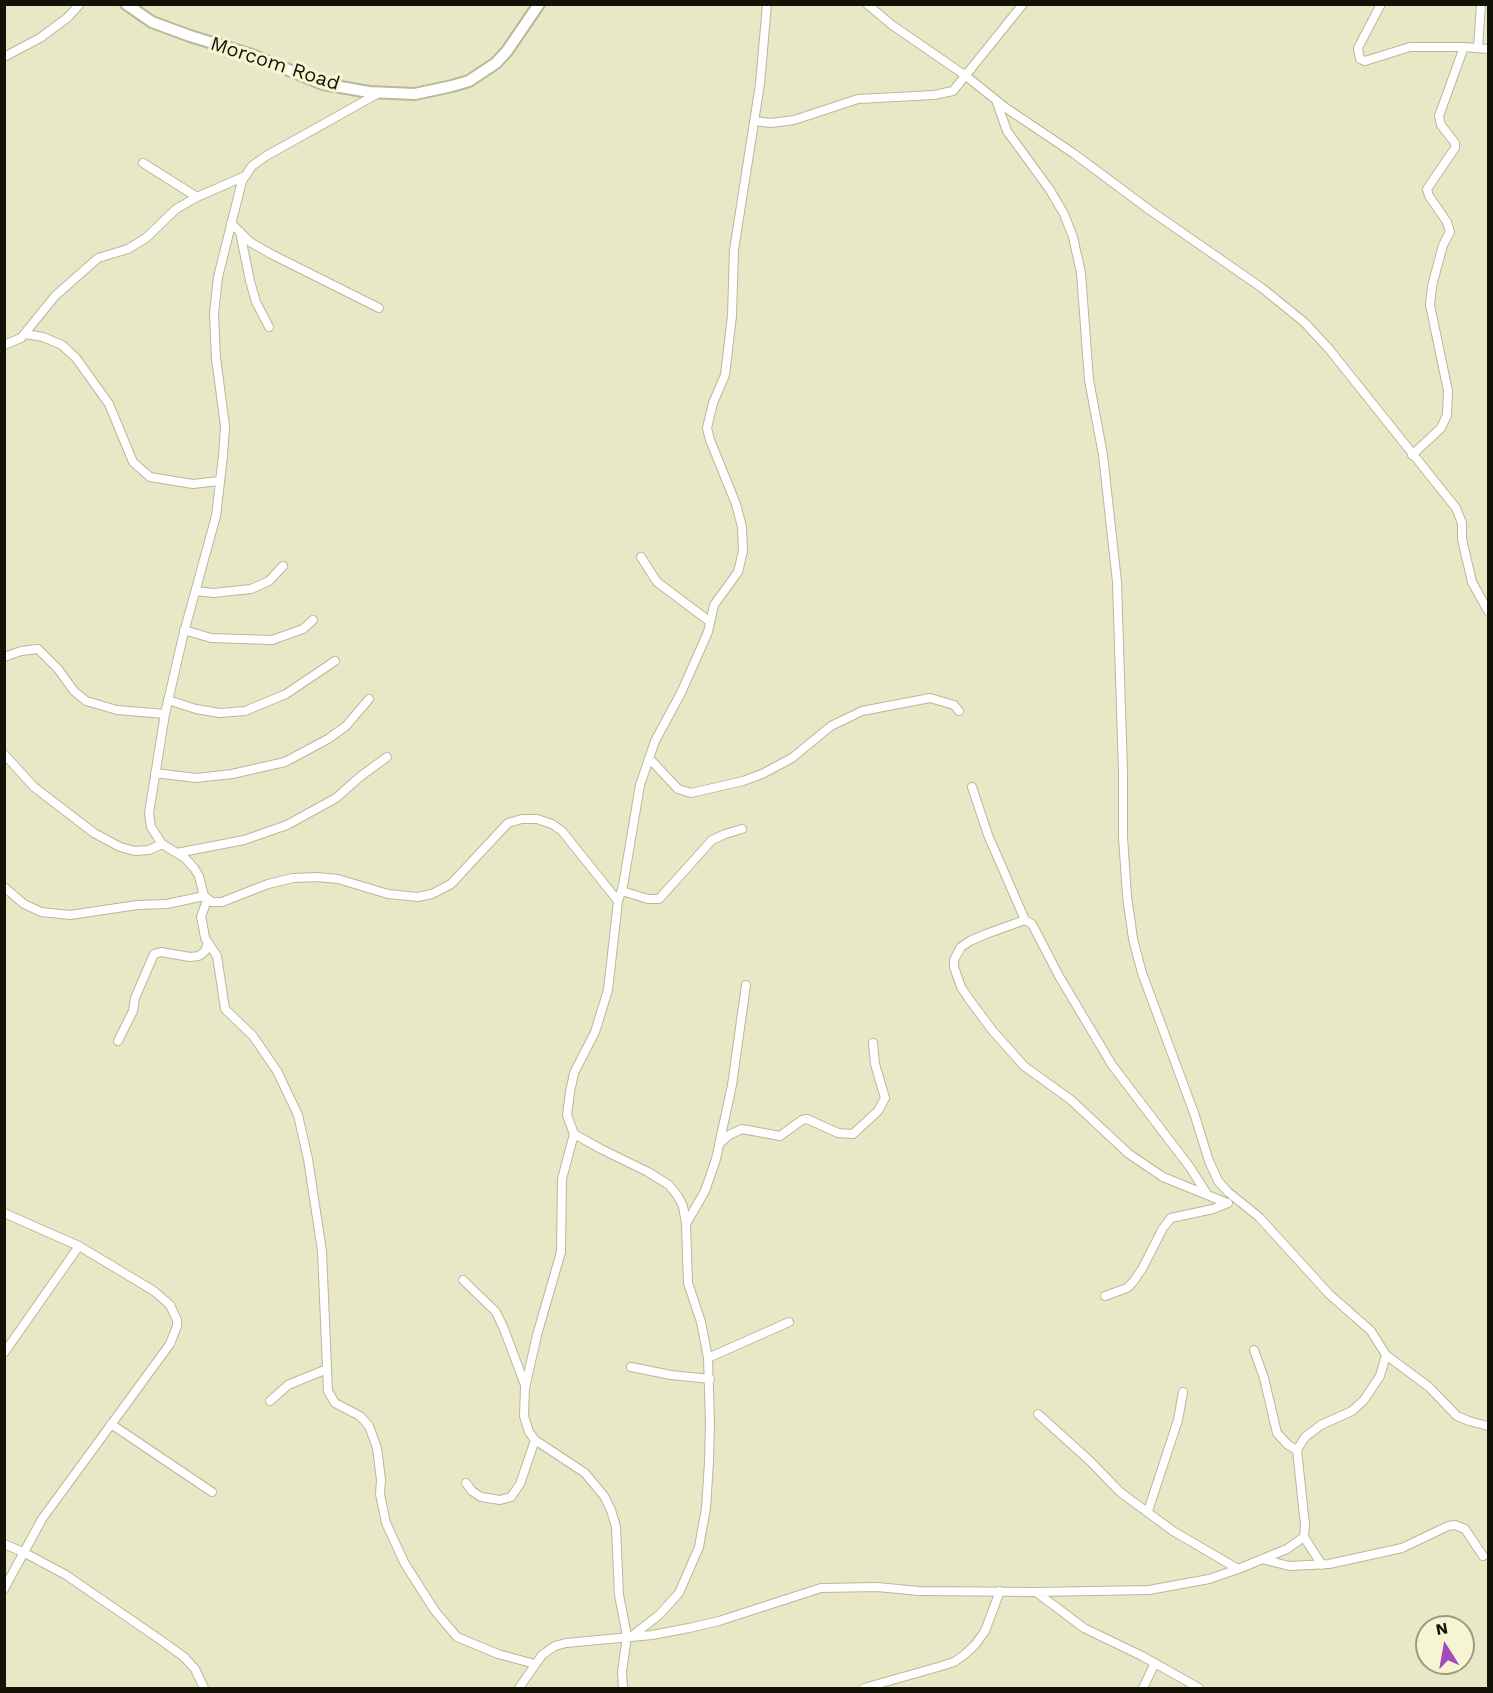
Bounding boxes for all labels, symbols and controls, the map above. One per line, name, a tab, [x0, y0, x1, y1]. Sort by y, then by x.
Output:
street label: Morcom Road	[207, 32, 343, 96]
north arrow	[1415, 1615, 1475, 1675]
text: N	[1434, 1618, 1449, 1639]

